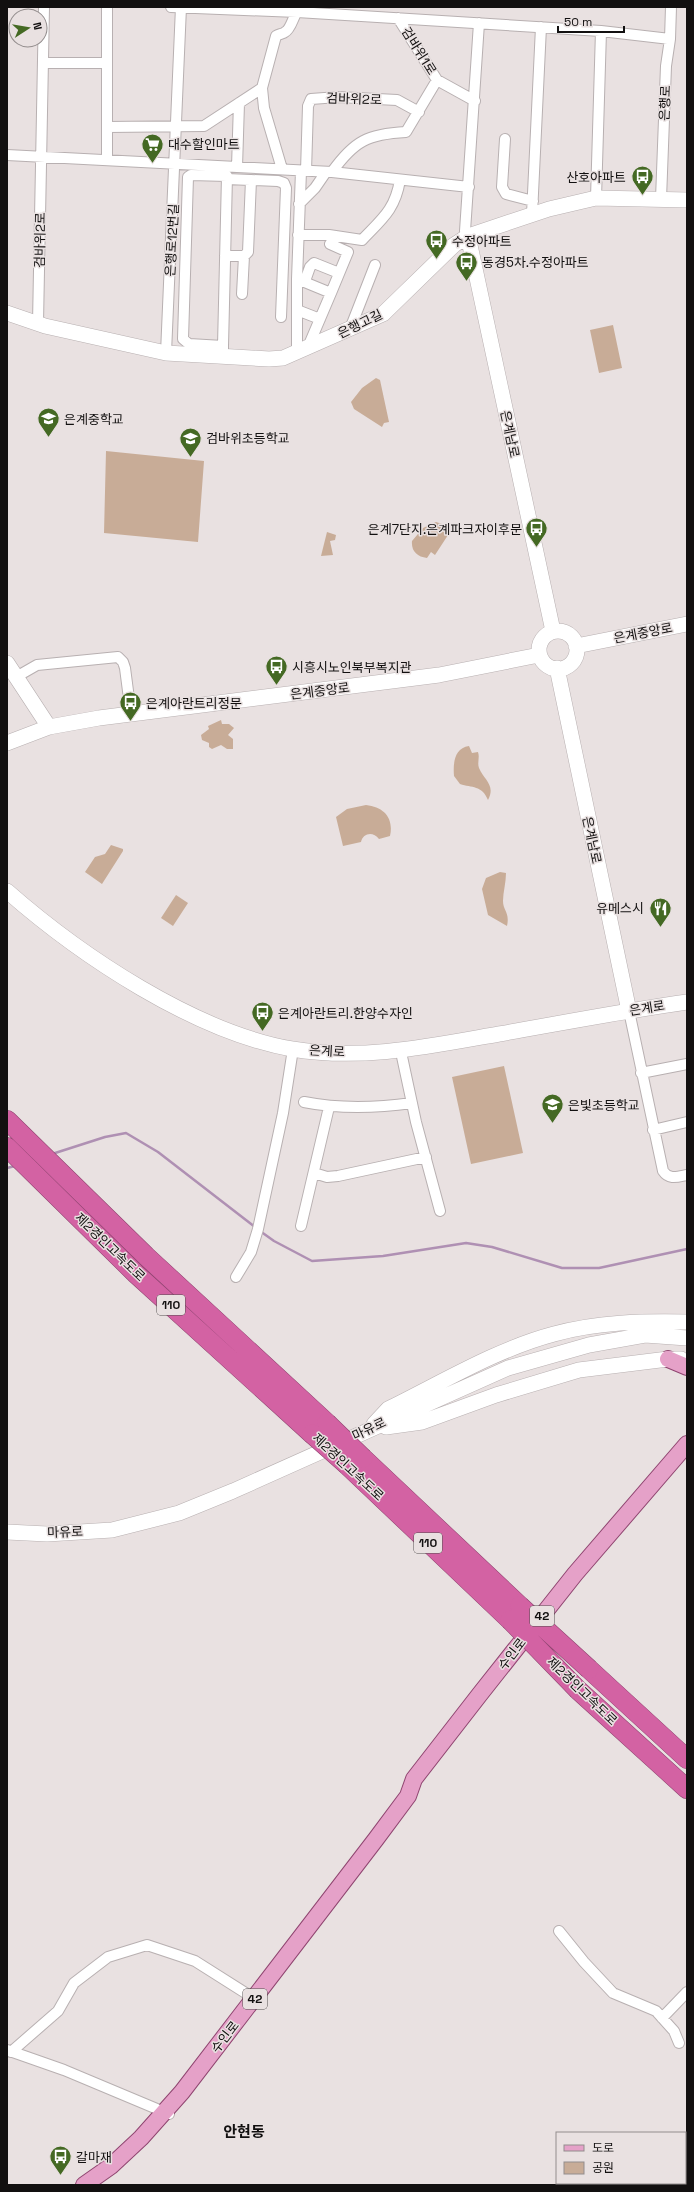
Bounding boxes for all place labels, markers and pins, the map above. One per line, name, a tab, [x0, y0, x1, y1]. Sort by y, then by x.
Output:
supermarket icon: 대수할인마트	[139, 131, 165, 164]
place label: 대수할인마트	[168, 136, 240, 153]
bus stop icon: 산호아파트	[629, 164, 655, 197]
place label: 산호아파트	[566, 169, 626, 186]
bus stop icon: 수정아파트	[423, 228, 449, 261]
place label: 수정아파트	[452, 233, 512, 250]
bus stop icon: 동경5차.수정아파트	[454, 249, 480, 282]
place label: 동경5차.수정아파트	[482, 254, 589, 271]
school or university icon: 은계중학교	[36, 406, 62, 439]
place label: 은계중학교	[64, 411, 124, 428]
school or university icon: 검바위초등학교	[177, 425, 203, 458]
place label: 검바위초등학교	[206, 430, 290, 447]
bus stop icon: 은계7단지.은계파크자이후문	[524, 516, 550, 549]
place label: 은계7단지.은계파크자이후문	[368, 521, 522, 538]
bus stop icon: 시흥시노인북부복지관	[264, 654, 290, 687]
place label: 시흥시노인북부복지관	[292, 659, 412, 676]
bus stop icon: 은계아란트리정문	[117, 690, 143, 723]
place label: 은계아란트리정문	[146, 695, 242, 712]
restaurant icon: 유메스시	[647, 895, 673, 928]
place label: 유메스시	[596, 900, 644, 917]
bus stop icon: 은계아란트리.한양수자인	[250, 1000, 276, 1033]
place label: 은계아란트리.한양수자인	[278, 1005, 413, 1022]
school or university icon: 은빛초등학교	[540, 1092, 566, 1125]
place label: 은빛초등학교	[568, 1097, 640, 1114]
bus stop icon: 갈마재	[48, 2144, 74, 2177]
place label: 갈마재	[76, 2149, 112, 2166]

